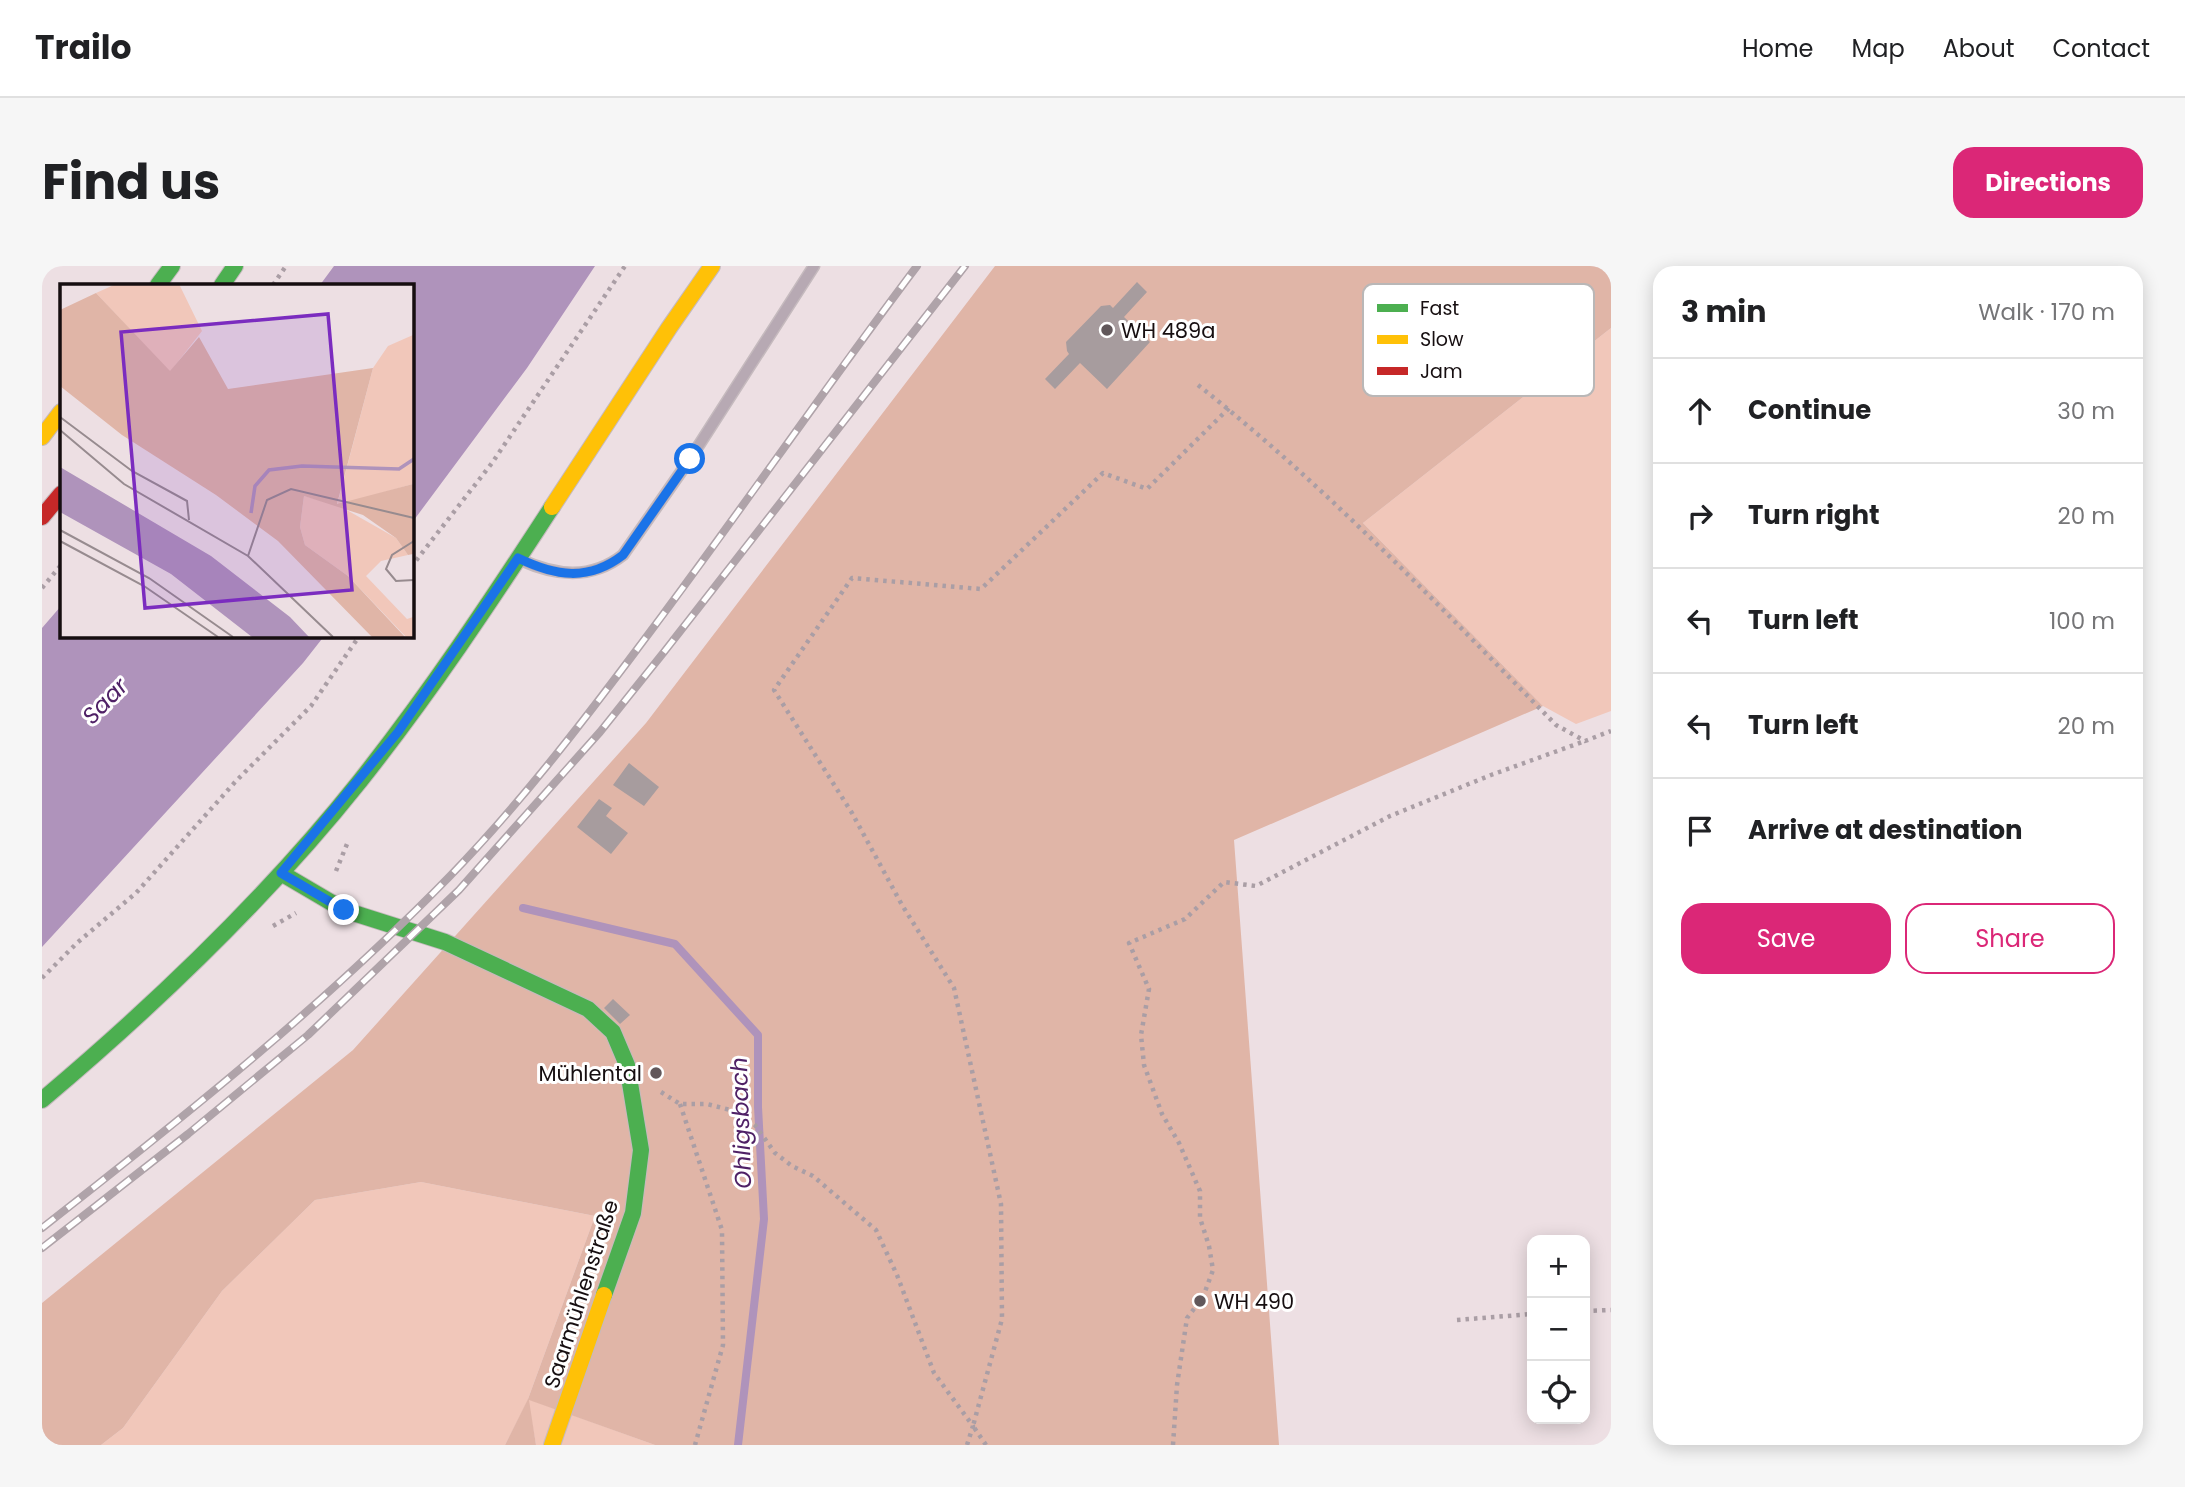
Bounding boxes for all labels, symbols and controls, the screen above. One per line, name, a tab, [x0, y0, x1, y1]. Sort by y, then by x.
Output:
text: Trailo	[35, 24, 132, 71]
text: Home	[1742, 32, 1814, 65]
text: Map	[1852, 32, 1905, 65]
text: About	[1943, 32, 2014, 65]
text: Contact	[2052, 32, 2150, 65]
button: Directions	[1953, 147, 2143, 218]
text: Find us	[42, 148, 220, 216]
inset map	[60, 284, 413, 637]
legend	[1363, 284, 1594, 396]
text: 3 min	[1681, 290, 1766, 333]
text: Fast	[1420, 295, 1459, 322]
text: Walk · 170 m	[1978, 296, 2115, 328]
place label: WH 489a	[1121, 316, 1216, 345]
marker: WH 489a	[1099, 322, 1115, 338]
text: Slow	[1420, 326, 1464, 353]
text: Jam	[1420, 358, 1462, 385]
icon: ahead	[1681, 392, 1719, 430]
text: Continue	[1748, 392, 1871, 428]
text: 30 m	[2057, 395, 2115, 427]
route start	[674, 443, 705, 474]
icon: right	[1681, 497, 1719, 535]
text: Turn right	[1748, 497, 1880, 533]
text: 20 m	[2057, 500, 2115, 532]
icon: left	[1681, 602, 1719, 640]
text: Turn left	[1748, 602, 1859, 638]
text: 100 m	[2049, 605, 2115, 637]
water label: Saar	[75, 670, 136, 731]
icon: left	[1681, 707, 1719, 745]
text: Turn left	[1748, 707, 1859, 743]
text: 20 m	[2057, 710, 2115, 742]
icon: arrive	[1681, 812, 1719, 850]
text: Arrive at destination	[1748, 812, 2023, 848]
route end	[328, 894, 359, 925]
button: Save	[1681, 903, 1891, 974]
button: Share	[1905, 903, 2115, 974]
water label: Ohligsbach	[723, 1057, 759, 1189]
place label: Mühlental	[538, 1059, 642, 1088]
marker: Mühlental	[648, 1065, 664, 1081]
street label: Saarmühlenstraße	[537, 1196, 625, 1392]
map controls	[1527, 1235, 1590, 1424]
button: +	[1527, 1235, 1590, 1298]
place label: WH 490	[1214, 1287, 1294, 1316]
marker: WH 490	[1192, 1293, 1208, 1309]
button: −	[1527, 1298, 1590, 1361]
button: locate	[1527, 1361, 1590, 1424]

